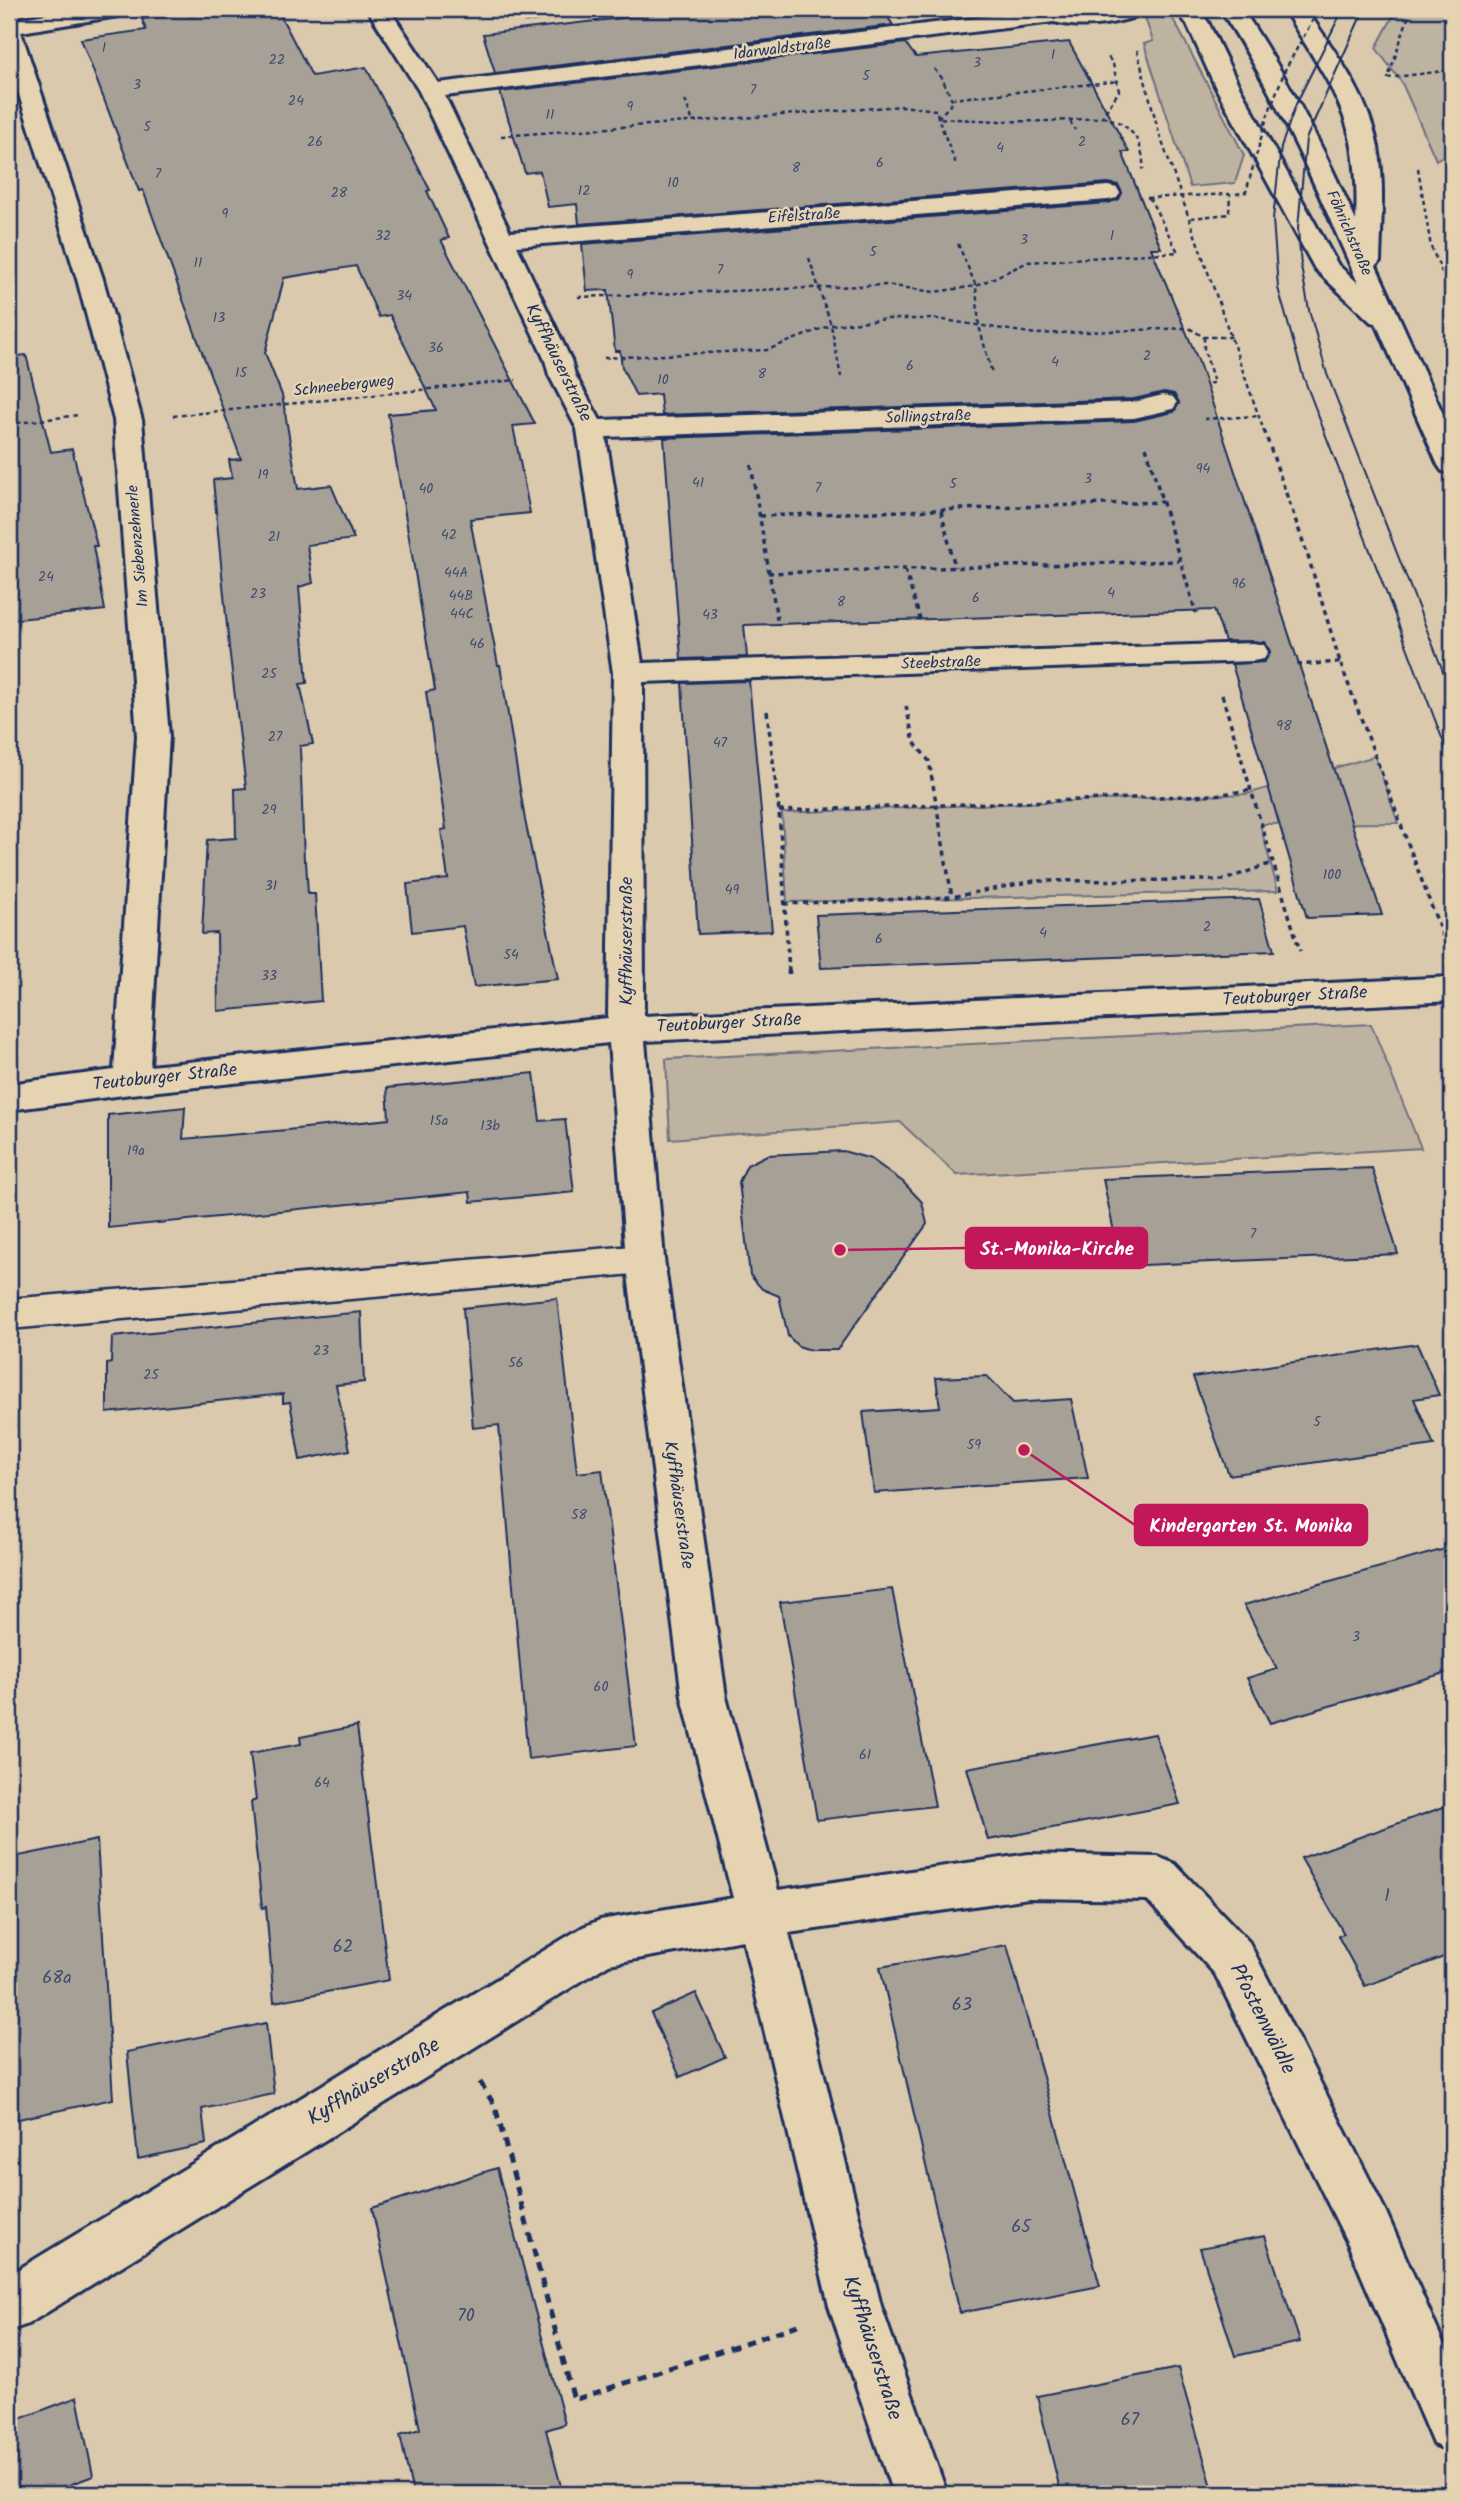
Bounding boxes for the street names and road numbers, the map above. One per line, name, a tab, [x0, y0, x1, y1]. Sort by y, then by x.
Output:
street label: Idarwaldstraße	[732, 31, 832, 67]
street label: Föhrichstraße	[1319, 186, 1379, 280]
street label: Eifelstraße	[767, 201, 841, 231]
street label: Kyffhäuserstraße	[517, 299, 599, 427]
street label: Schneebergweg	[292, 368, 396, 404]
street label: Sollingstraße	[885, 403, 971, 431]
street label: Im Siebenzehnerle	[120, 484, 156, 608]
street label: Steebstraße	[901, 649, 981, 677]
street label: Kyffhäuserstraße	[613, 877, 642, 1005]
street label: Teutoburger Straße	[1222, 979, 1368, 1015]
street label: Teutoburger Straße	[656, 1006, 802, 1042]
street label: Teutoburger Straße	[91, 1056, 239, 1100]
street label: Kyffhäuserstraße	[655, 1439, 701, 1571]
street label: Pfostenwäldle	[1220, 1958, 1304, 2081]
street label: Kyffhäuserstraße	[301, 2029, 447, 2135]
street label: Kyffhäuserstraße	[833, 2271, 911, 2425]

